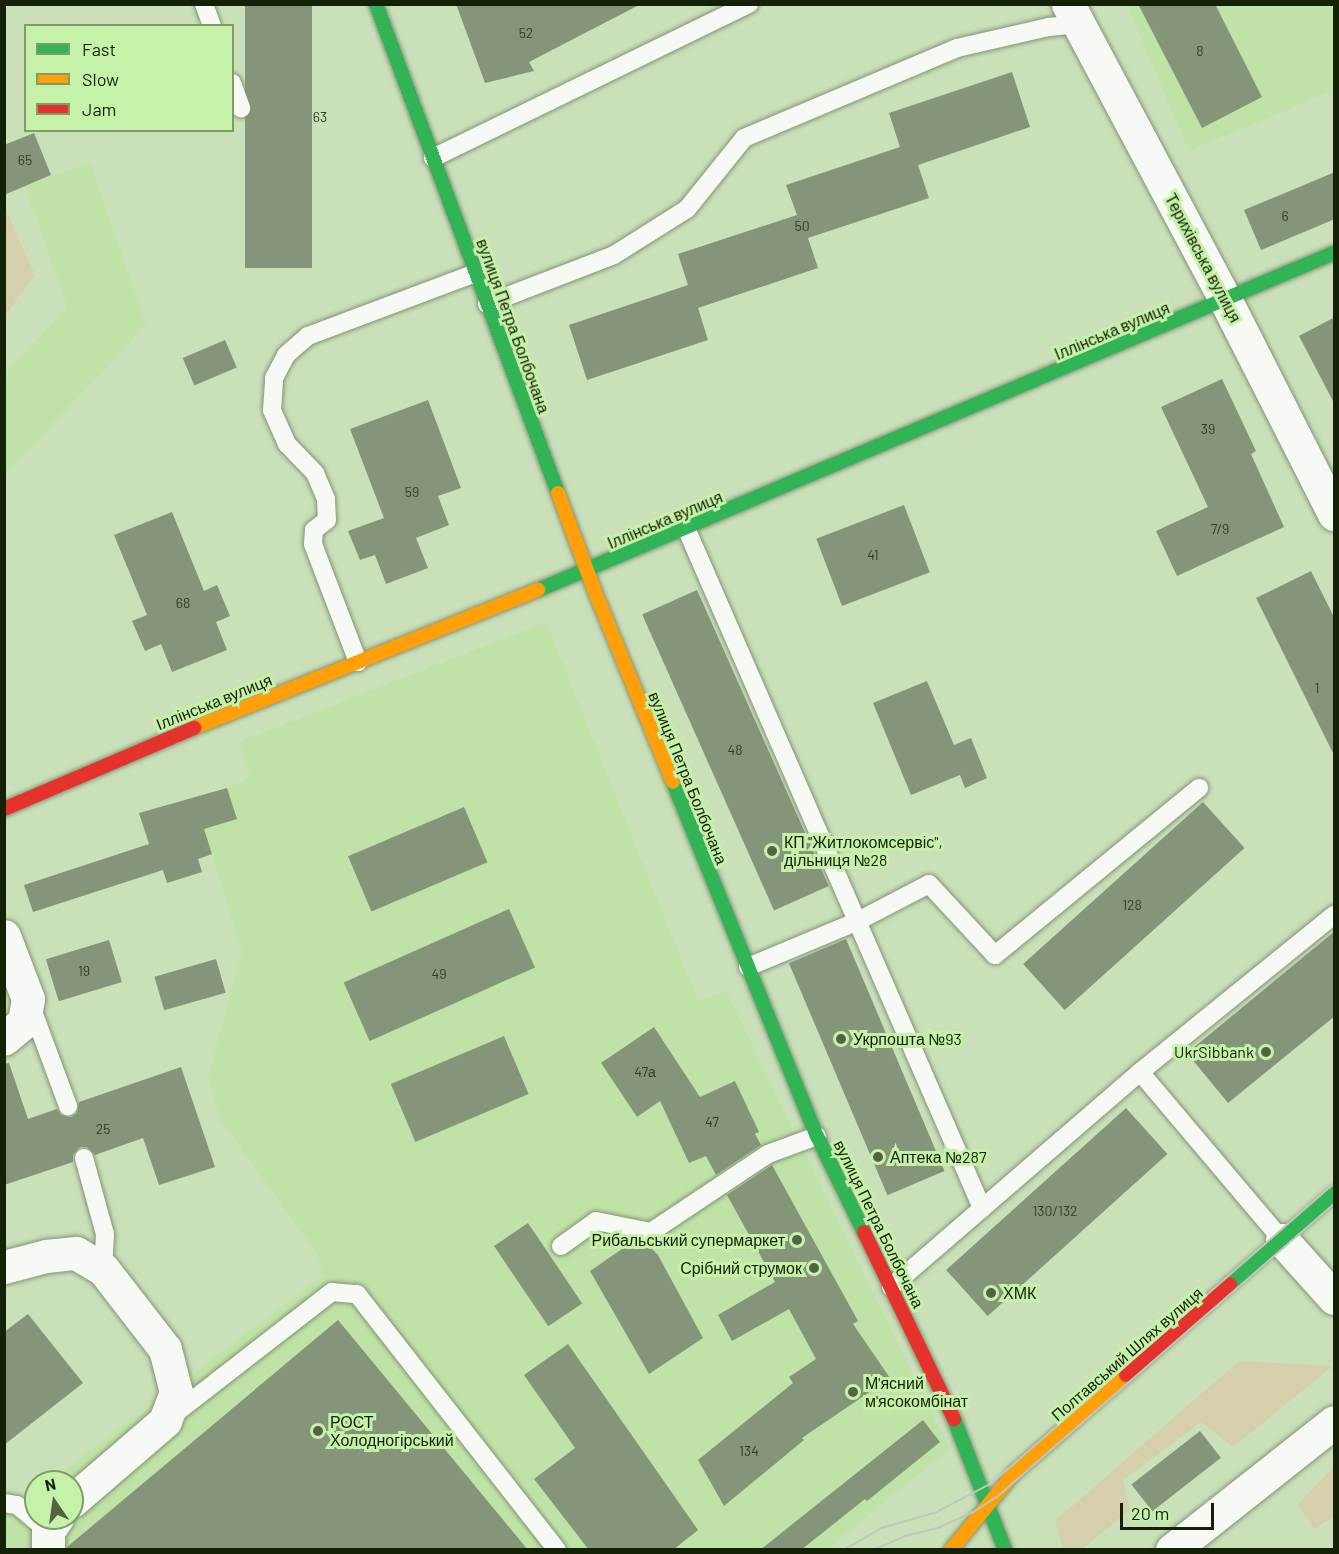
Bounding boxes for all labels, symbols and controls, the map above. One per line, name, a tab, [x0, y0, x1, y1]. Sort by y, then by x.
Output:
legend	[24, 24, 234, 132]
house number: 52	[519, 25, 533, 41]
text: Fast	[82, 38, 116, 60]
house number: 8	[1196, 43, 1204, 59]
text: Slow	[82, 68, 119, 90]
text: Jam	[82, 98, 116, 120]
house number: 63	[313, 109, 327, 125]
house number: 65	[18, 152, 32, 168]
street label: Терихівська вулиця	[1161, 190, 1245, 326]
house number: 6	[1281, 208, 1289, 224]
house number: 50	[794, 218, 810, 234]
street label: вулиця Петра Болбочана	[472, 236, 554, 416]
street label: Іллінська вулиця	[1052, 298, 1172, 364]
house number: 39	[1201, 421, 1215, 437]
house number: 59	[405, 484, 419, 500]
street label: Іллінська вулиця	[605, 487, 725, 553]
house number: 7/9	[1211, 521, 1229, 537]
house number: 41	[867, 547, 879, 563]
house number: 68	[176, 595, 190, 611]
street label: Іллінська вулиця	[153, 670, 275, 734]
house number: 1	[1315, 680, 1319, 696]
street label: вулиця Петра Болбочана	[645, 689, 731, 867]
house number: 48	[727, 742, 743, 758]
place label: КП "Житлокомсервіс", дільниця №28	[784, 832, 943, 870]
marker: КП "Житлокомсервіс", дільниця №28	[765, 844, 779, 858]
house number: 128	[1122, 897, 1142, 913]
house number: 19	[78, 963, 90, 979]
house number: 49	[431, 966, 447, 982]
place label: Укрпошта №93	[853, 1029, 962, 1049]
marker: Укрпошта №93	[834, 1032, 848, 1046]
place label: UkrSibbank	[1174, 1042, 1254, 1062]
marker: UkrSibbank	[1259, 1045, 1273, 1059]
house number: 47а	[634, 1064, 656, 1080]
house number: 47	[705, 1114, 719, 1130]
house number: 25	[96, 1121, 110, 1137]
street label: вулиця Петра Болбочана	[830, 1137, 928, 1311]
place label: Аптека №287	[890, 1147, 986, 1167]
marker: Аптека №287	[871, 1150, 885, 1164]
house number: 130/132	[1032, 1203, 1078, 1219]
place label: Рибальський супермаркет	[591, 1230, 785, 1250]
marker: Рибальський супермаркет	[790, 1233, 804, 1247]
place label: Срібний струмок	[680, 1258, 802, 1278]
marker: Срібний струмок	[807, 1261, 821, 1275]
place label: ХМК	[1003, 1283, 1036, 1303]
street label: Полтавський Шлях вулиця	[1048, 1283, 1206, 1425]
marker: ХМК	[984, 1286, 998, 1300]
place label: М'ясний м'ясокомбінат	[865, 1373, 968, 1411]
marker: М'ясний м'ясокомбінат	[846, 1385, 860, 1399]
place label: РОСТ Холодногірський	[330, 1412, 454, 1450]
marker: РОСТ Холодногірський	[311, 1424, 325, 1438]
house number: 134	[739, 1443, 759, 1459]
north arrow	[24, 1470, 84, 1530]
text: N	[43, 1473, 58, 1494]
scale bar	[1123, 1491, 1218, 1529]
text: 20 m	[1131, 1502, 1169, 1524]

